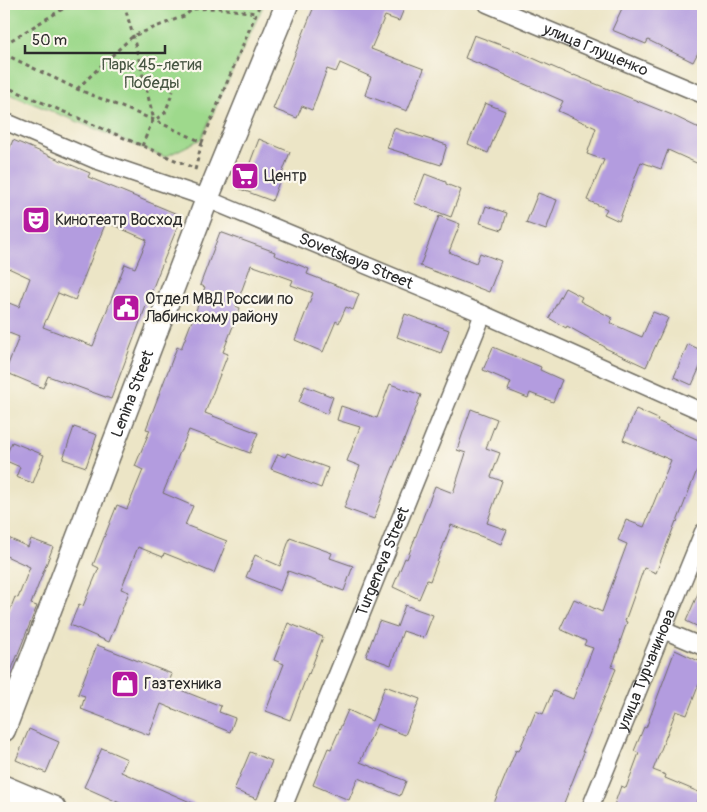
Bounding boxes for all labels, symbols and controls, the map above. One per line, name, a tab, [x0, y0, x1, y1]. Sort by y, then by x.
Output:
street label: улица Глущенко	[539, 18, 652, 81]
scale bar	[25, 22, 165, 54]
text: 50 m	[32, 31, 67, 50]
park label: Парк 45-летия Победы	[102, 55, 202, 93]
supermarket icon: Центр	[230, 161, 260, 191]
place label: Центр	[264, 166, 307, 186]
theatre icon: Кинотеатр Восход	[21, 205, 51, 235]
place label: Кинотеатр Восход	[55, 210, 183, 230]
street label: Sovetskaya Street	[296, 228, 417, 294]
place label: Отдел МВД России по Лабинскому району	[144, 289, 294, 327]
public building icon: Отдел МВД России по Лабинскому району	[111, 293, 141, 323]
street label: Lenina Street	[107, 347, 158, 440]
street label: Turgeneva Street	[352, 503, 414, 619]
street label: улица Турчанинова	[612, 607, 680, 735]
shop icon: Газтехника	[110, 669, 140, 699]
place label: Газтехника	[144, 674, 222, 694]

